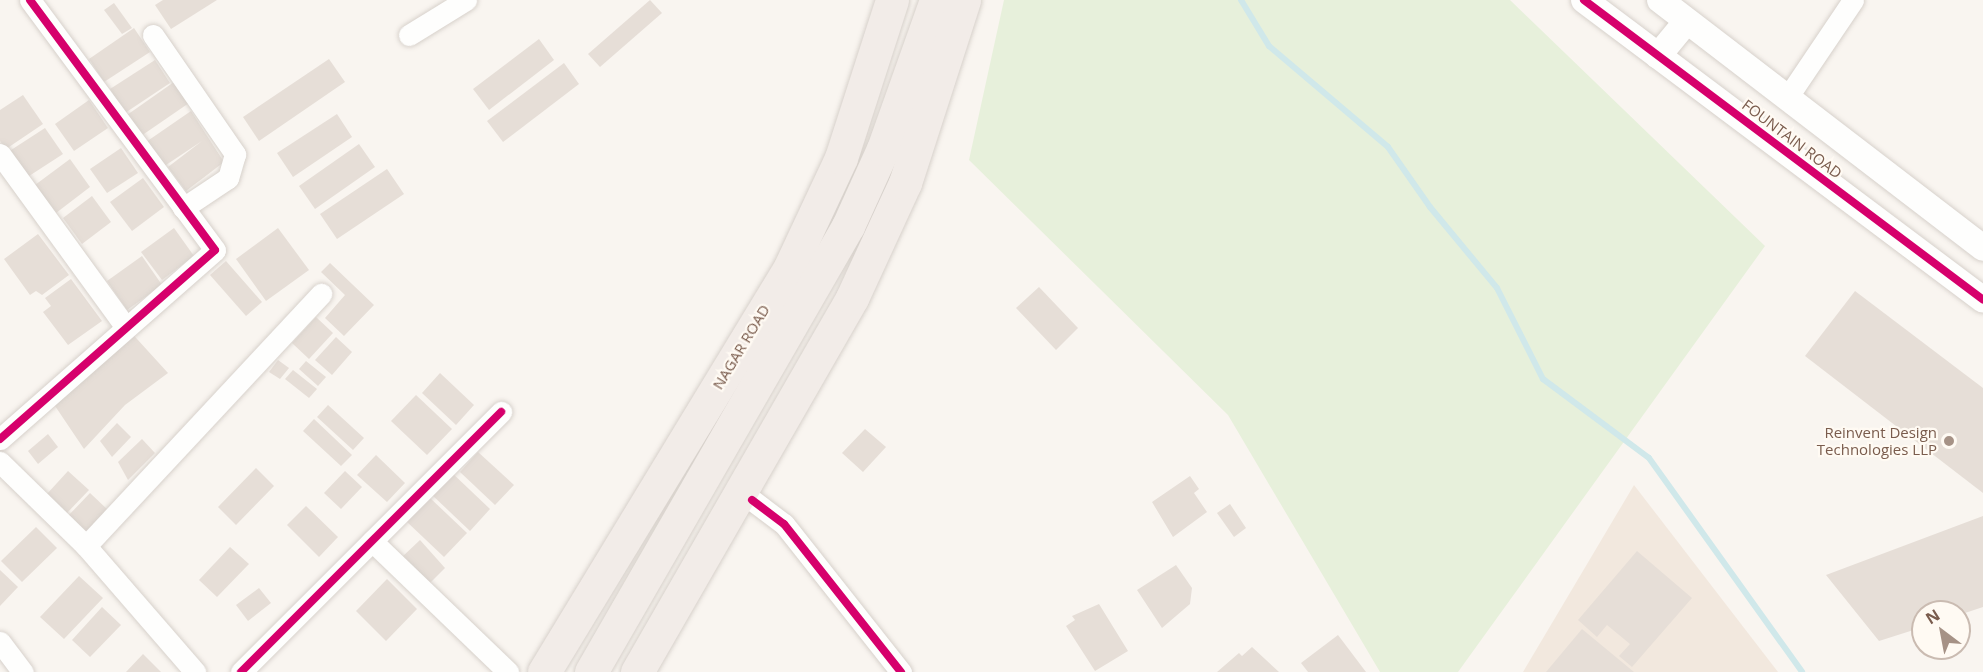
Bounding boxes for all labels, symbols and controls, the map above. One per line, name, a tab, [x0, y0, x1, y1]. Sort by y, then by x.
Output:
street label: FOUNTAIN ROAD	[1739, 96, 1845, 182]
street label: NAGAR ROAD	[709, 301, 773, 393]
place label: Reinvent Design Technologies LLP	[1817, 423, 1937, 458]
marker: Reinvent Design Technologies LLP	[1942, 434, 1956, 448]
north arrow	[1911, 600, 1971, 660]
text: N	[1921, 604, 1944, 629]

